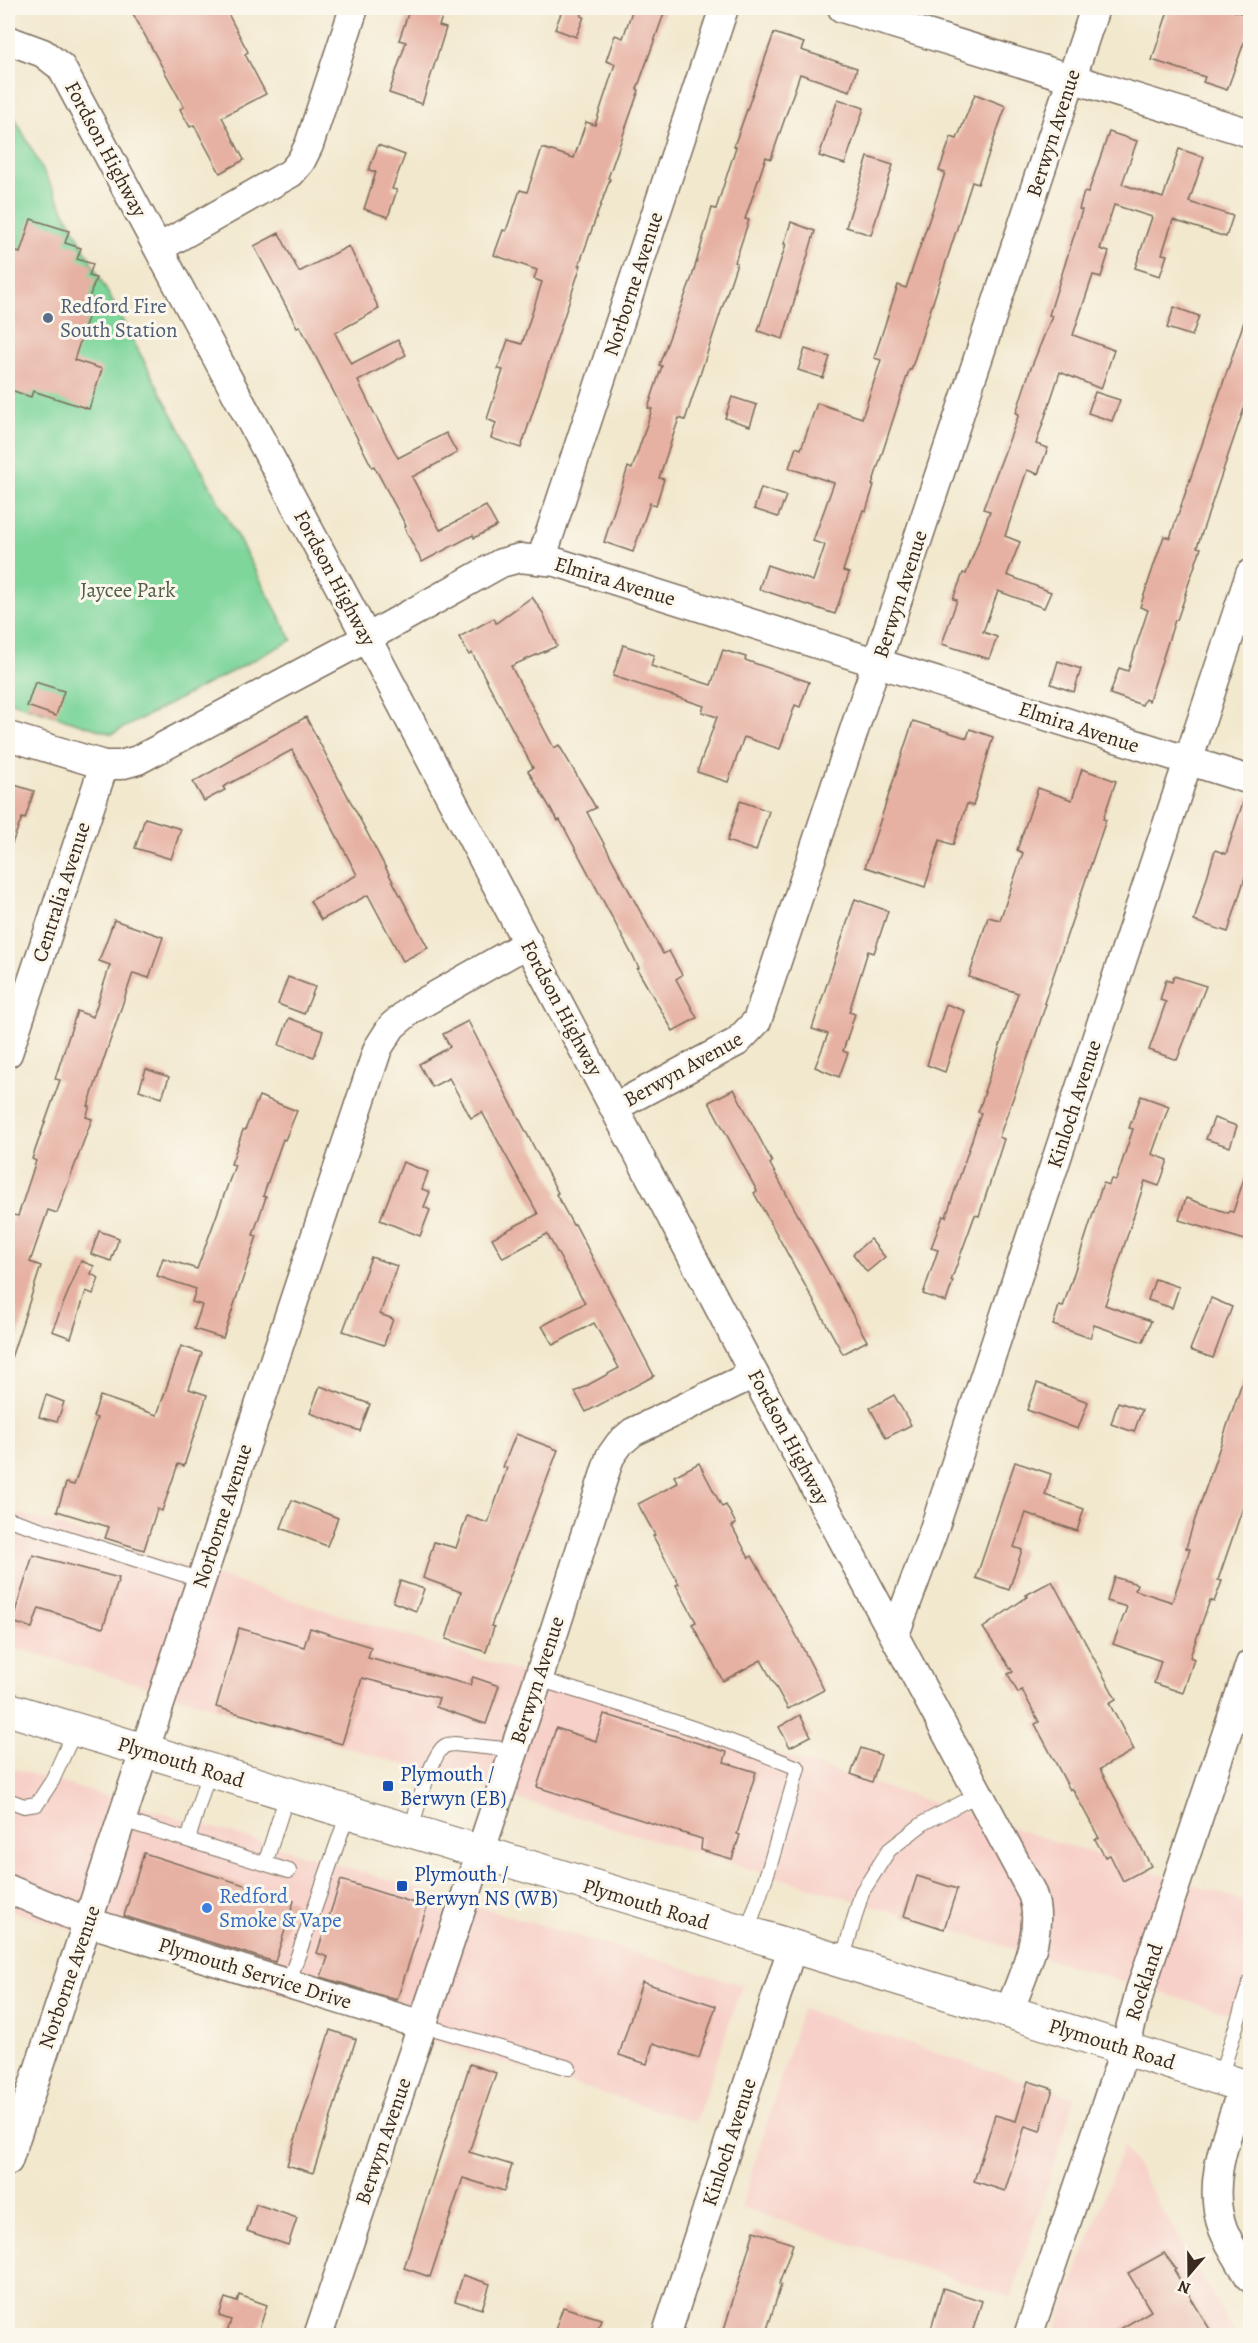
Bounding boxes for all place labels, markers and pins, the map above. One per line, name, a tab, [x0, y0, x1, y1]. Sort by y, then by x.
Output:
place label: Redford Fire South Station	[60, 292, 178, 344]
marker: Redford Fire South Station	[41, 311, 55, 325]
place label: Plymouth / Berwyn (EB)	[400, 1760, 506, 1812]
marker: Plymouth / Berwyn (EB)	[381, 1779, 395, 1793]
place label: Plymouth / Berwyn NS (WB)	[414, 1860, 558, 1912]
marker: Plymouth / Berwyn NS (WB)	[395, 1879, 409, 1893]
place label: Redford Smoke & Vape	[219, 1882, 342, 1934]
marker: Redford Smoke & Vape	[200, 1901, 214, 1915]

